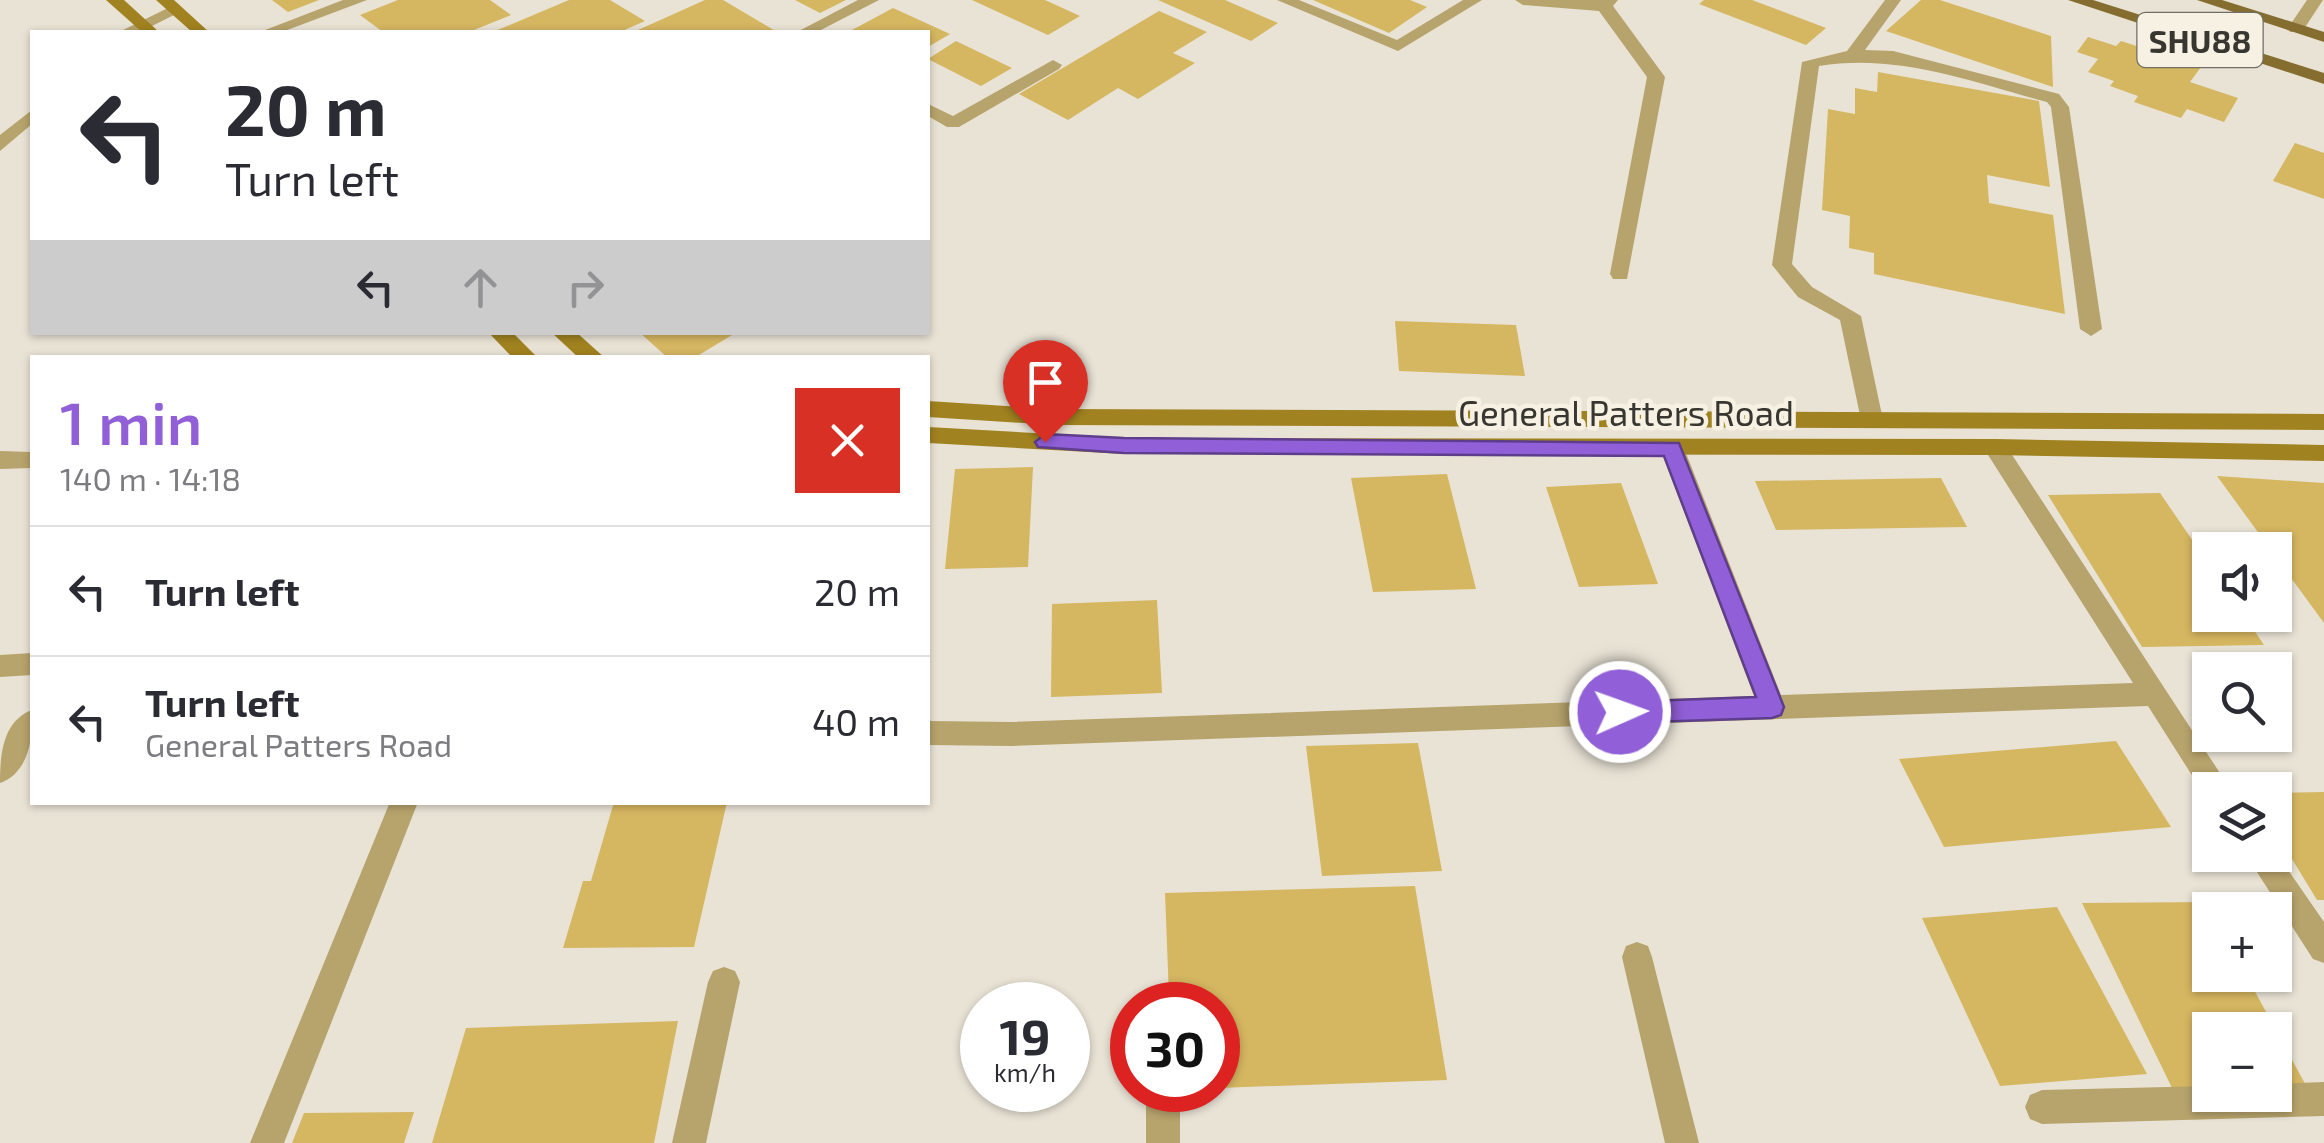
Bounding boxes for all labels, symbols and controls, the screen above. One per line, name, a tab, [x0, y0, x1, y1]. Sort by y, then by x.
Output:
road number: SHU88	[2138, 13, 2262, 67]
text: 20 m	[225, 66, 387, 150]
icon: left	[60, 70, 190, 200]
text: Turn left	[225, 151, 399, 205]
icon: left	[348, 260, 403, 315]
icon: ahead	[453, 260, 508, 315]
icon: right	[558, 260, 613, 315]
pin	[1003, 340, 1088, 443]
icon: arrive	[1018, 355, 1073, 410]
text: 1 min	[60, 385, 202, 457]
button: close	[795, 388, 900, 493]
street label: General Patters Road	[1458, 391, 1794, 433]
text: 140 m · 14:18	[60, 459, 241, 497]
map controls	[2192, 532, 2292, 1112]
button: sound	[2192, 532, 2292, 632]
icon: left	[60, 564, 115, 619]
text: Turn left	[145, 568, 300, 614]
text: 20 m	[814, 568, 900, 614]
button: search	[2192, 652, 2292, 752]
position arrow	[1568, 660, 1672, 764]
text: Turn left	[145, 679, 300, 725]
icon: left	[60, 694, 115, 749]
text: 40 m	[812, 698, 900, 744]
text: General Patters Road	[145, 725, 452, 763]
button: layers	[2192, 772, 2292, 872]
button: +	[2192, 892, 2292, 992]
speed limit sign: 30	[1110, 982, 1240, 1112]
text: 19	[999, 1005, 1051, 1065]
button: −	[2192, 1012, 2292, 1112]
text: km/h	[994, 1057, 1056, 1087]

